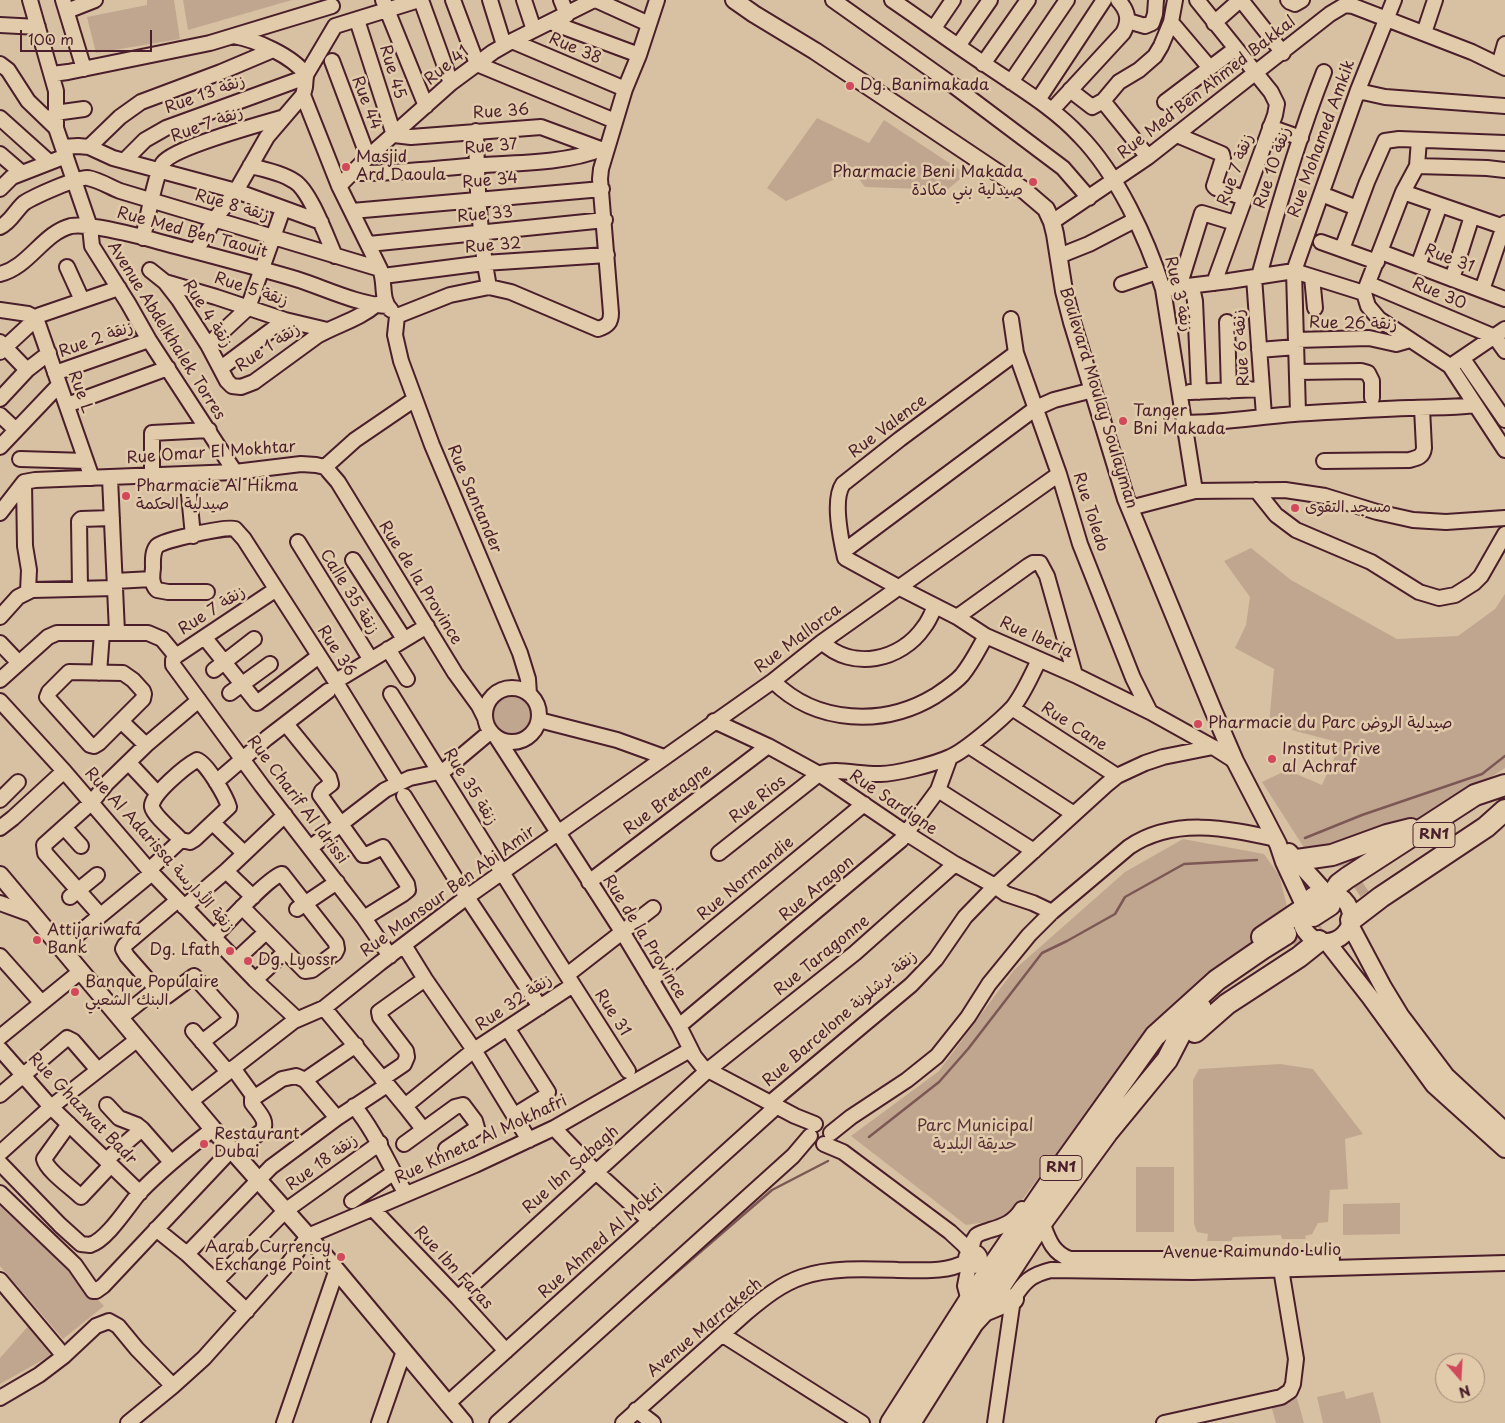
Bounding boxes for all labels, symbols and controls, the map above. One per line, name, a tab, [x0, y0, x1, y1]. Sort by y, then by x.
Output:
street label: Rue Med Ben Ahmed Bakkal	[1114, 12, 1300, 164]
scale bar	[22, 20, 155, 52]
text: 100 m	[28, 27, 74, 50]
street label: Rue 38	[546, 29, 604, 69]
street label: Rue 41	[421, 42, 473, 90]
street label: Rue 45	[375, 43, 409, 101]
street label: Rue Mohamed Amkik	[1284, 57, 1360, 221]
street label: Rue 13 زنقة	[162, 72, 248, 118]
street label: Rue 44	[347, 73, 385, 133]
place label: Dg. Banimakada	[860, 76, 989, 96]
marker: Dg. Banimakada	[844, 80, 856, 92]
street label: Rue 36	[472, 100, 530, 124]
street label: Rue 7 زنقة	[168, 103, 246, 147]
street label: Rue 10 زنقة	[1251, 125, 1295, 211]
street label: Rue 7 زنقة	[1214, 131, 1258, 209]
street label: Rue 37	[463, 135, 519, 159]
place label: Masjid Ard Daoula	[356, 148, 446, 186]
marker: Masjid Ard Daoula	[340, 161, 352, 173]
place label: Pharmacie Beni Makada صيدلية بني مكادة	[832, 163, 1023, 201]
street label: Rue 34	[461, 169, 519, 193]
marker: Pharmacie Beni Makada صيدلية بني مكادة	[1027, 176, 1039, 188]
street label: Rue 8 زنقة	[193, 186, 271, 226]
street label: Rue 33	[456, 203, 514, 227]
street label: Rue Med Ben Taouit	[115, 204, 269, 262]
street label: Rue 32	[464, 234, 522, 258]
street label: Avenue Abdelkhalek Torres	[103, 238, 229, 424]
street label: Rue 31	[1421, 241, 1477, 277]
street label: Rue 3 زنقة	[1160, 254, 1196, 334]
street label: Rue 5 زنقة	[212, 269, 290, 311]
street label: Rue 30	[1409, 274, 1469, 314]
street label: Rue 4 زنقة	[178, 277, 236, 351]
street label: Boulevard Moulay Soulayman	[1055, 285, 1141, 511]
street label: Rue 6 زنقة	[1230, 309, 1254, 387]
street label: Rue 26 زنقة	[1309, 314, 1397, 334]
street label: Rue 2 زنقة	[56, 318, 136, 362]
street label: Rue 1 زنقة	[232, 319, 304, 377]
street label: Rue L	[63, 368, 97, 416]
street label: Rue Valence	[845, 391, 931, 463]
place label: Tanger Bni Makada	[1133, 402, 1225, 440]
marker: Tanger Bni Makada	[1117, 415, 1129, 427]
street label: Rue Omar El Mokhtar	[126, 438, 296, 468]
street label: Rue Santander	[443, 442, 505, 556]
street label: Rue Toledo	[1068, 470, 1112, 554]
place label: Pharmacie Al Hikma صيدلية الحكمة	[136, 477, 298, 515]
marker: Pharmacie Al Hikma صيدلية الحكمة	[120, 490, 132, 502]
place label: مسجد التقوى	[1305, 498, 1391, 518]
marker: مسجد التقوى	[1289, 502, 1301, 514]
street label: Rue de la Province	[374, 518, 466, 648]
street label: Calle 35 زنقة	[315, 546, 383, 638]
street label: Rue 7 زنقة	[175, 582, 249, 640]
street label: Rue Mallorca	[751, 600, 845, 678]
street label: Rue Iberia	[996, 613, 1076, 663]
street label: Rue 36	[313, 622, 359, 680]
street label: Rue Cane	[1037, 698, 1111, 756]
place label: Pharmacie du Parc صيدلية الروض	[1208, 714, 1452, 734]
marker: Pharmacie du Parc صيدلية الروض	[1192, 718, 1204, 730]
street label: Rue Charif Al Idrissi	[242, 732, 352, 868]
place label: Institut Prive al Achraf	[1282, 740, 1381, 778]
street label: Rue 35 زنقة	[439, 745, 501, 829]
marker: Institut Prive al Achraf	[1266, 753, 1278, 765]
street label: Rue Bretagne	[620, 761, 716, 839]
street label: Rue Al Adarissa زنقة الأدارسة	[80, 764, 238, 936]
street label: Rue Sardigne	[845, 767, 941, 839]
street label: Rue Rios	[726, 772, 790, 828]
street label: Rue Mansour Ben Abi Amir	[357, 822, 539, 962]
road number: RN1	[1413, 822, 1455, 848]
street label: Rue Normandie	[694, 833, 798, 925]
street label: Rue Aragon	[776, 852, 858, 926]
street label: Rue de la Province	[598, 872, 690, 1002]
street label: Rue Taragonne	[771, 912, 873, 1000]
place label: Attijariwafa Bank	[47, 921, 141, 959]
marker: Attijariwafa Bank	[31, 934, 43, 946]
place label: Dg. Lfath	[150, 941, 220, 961]
marker: Dg. Lfath	[224, 945, 236, 957]
street label: Rue Barcelone زنقة برشلونة	[759, 947, 921, 1091]
place label: Dg. Lyossr	[258, 951, 337, 971]
marker: Dg. Lyossr	[242, 955, 254, 967]
street label: Rue 32 زنقة	[472, 970, 556, 1036]
place label: Banque Populaire البنك الشعبي	[85, 973, 219, 1011]
marker: Banque Populaire البنك الشعبي	[69, 986, 81, 998]
street label: Rue 31	[590, 986, 634, 1040]
street label: Rue Ghazwat Badr	[24, 1049, 140, 1169]
street label: Rue Khneta Al Mokhafri	[392, 1092, 570, 1188]
park label: Parc Municipal حديقة البلدية	[917, 1117, 1033, 1155]
street label: Rue Ibn Sabagh	[519, 1122, 623, 1218]
place label: Restaurant Dubai	[214, 1125, 300, 1163]
street label: Rue 18 زنقة	[283, 1131, 361, 1195]
marker: Restaurant Dubai	[198, 1138, 210, 1150]
road number: RN1	[1040, 1156, 1082, 1180]
street label: Rue Ahmed Al Mokri	[535, 1181, 667, 1303]
street label: Rue Ibn Faras	[410, 1222, 496, 1314]
place label: Aarab Currency Exchange Point	[205, 1238, 331, 1276]
street label: Avenue Raimundo Lulio	[1163, 1241, 1341, 1263]
marker: Aarab Currency Exchange Point	[335, 1251, 347, 1263]
street label: Avenue Marrakech	[644, 1274, 766, 1382]
north arrow	[1435, 1353, 1485, 1403]
text: N	[1456, 1380, 1473, 1403]

